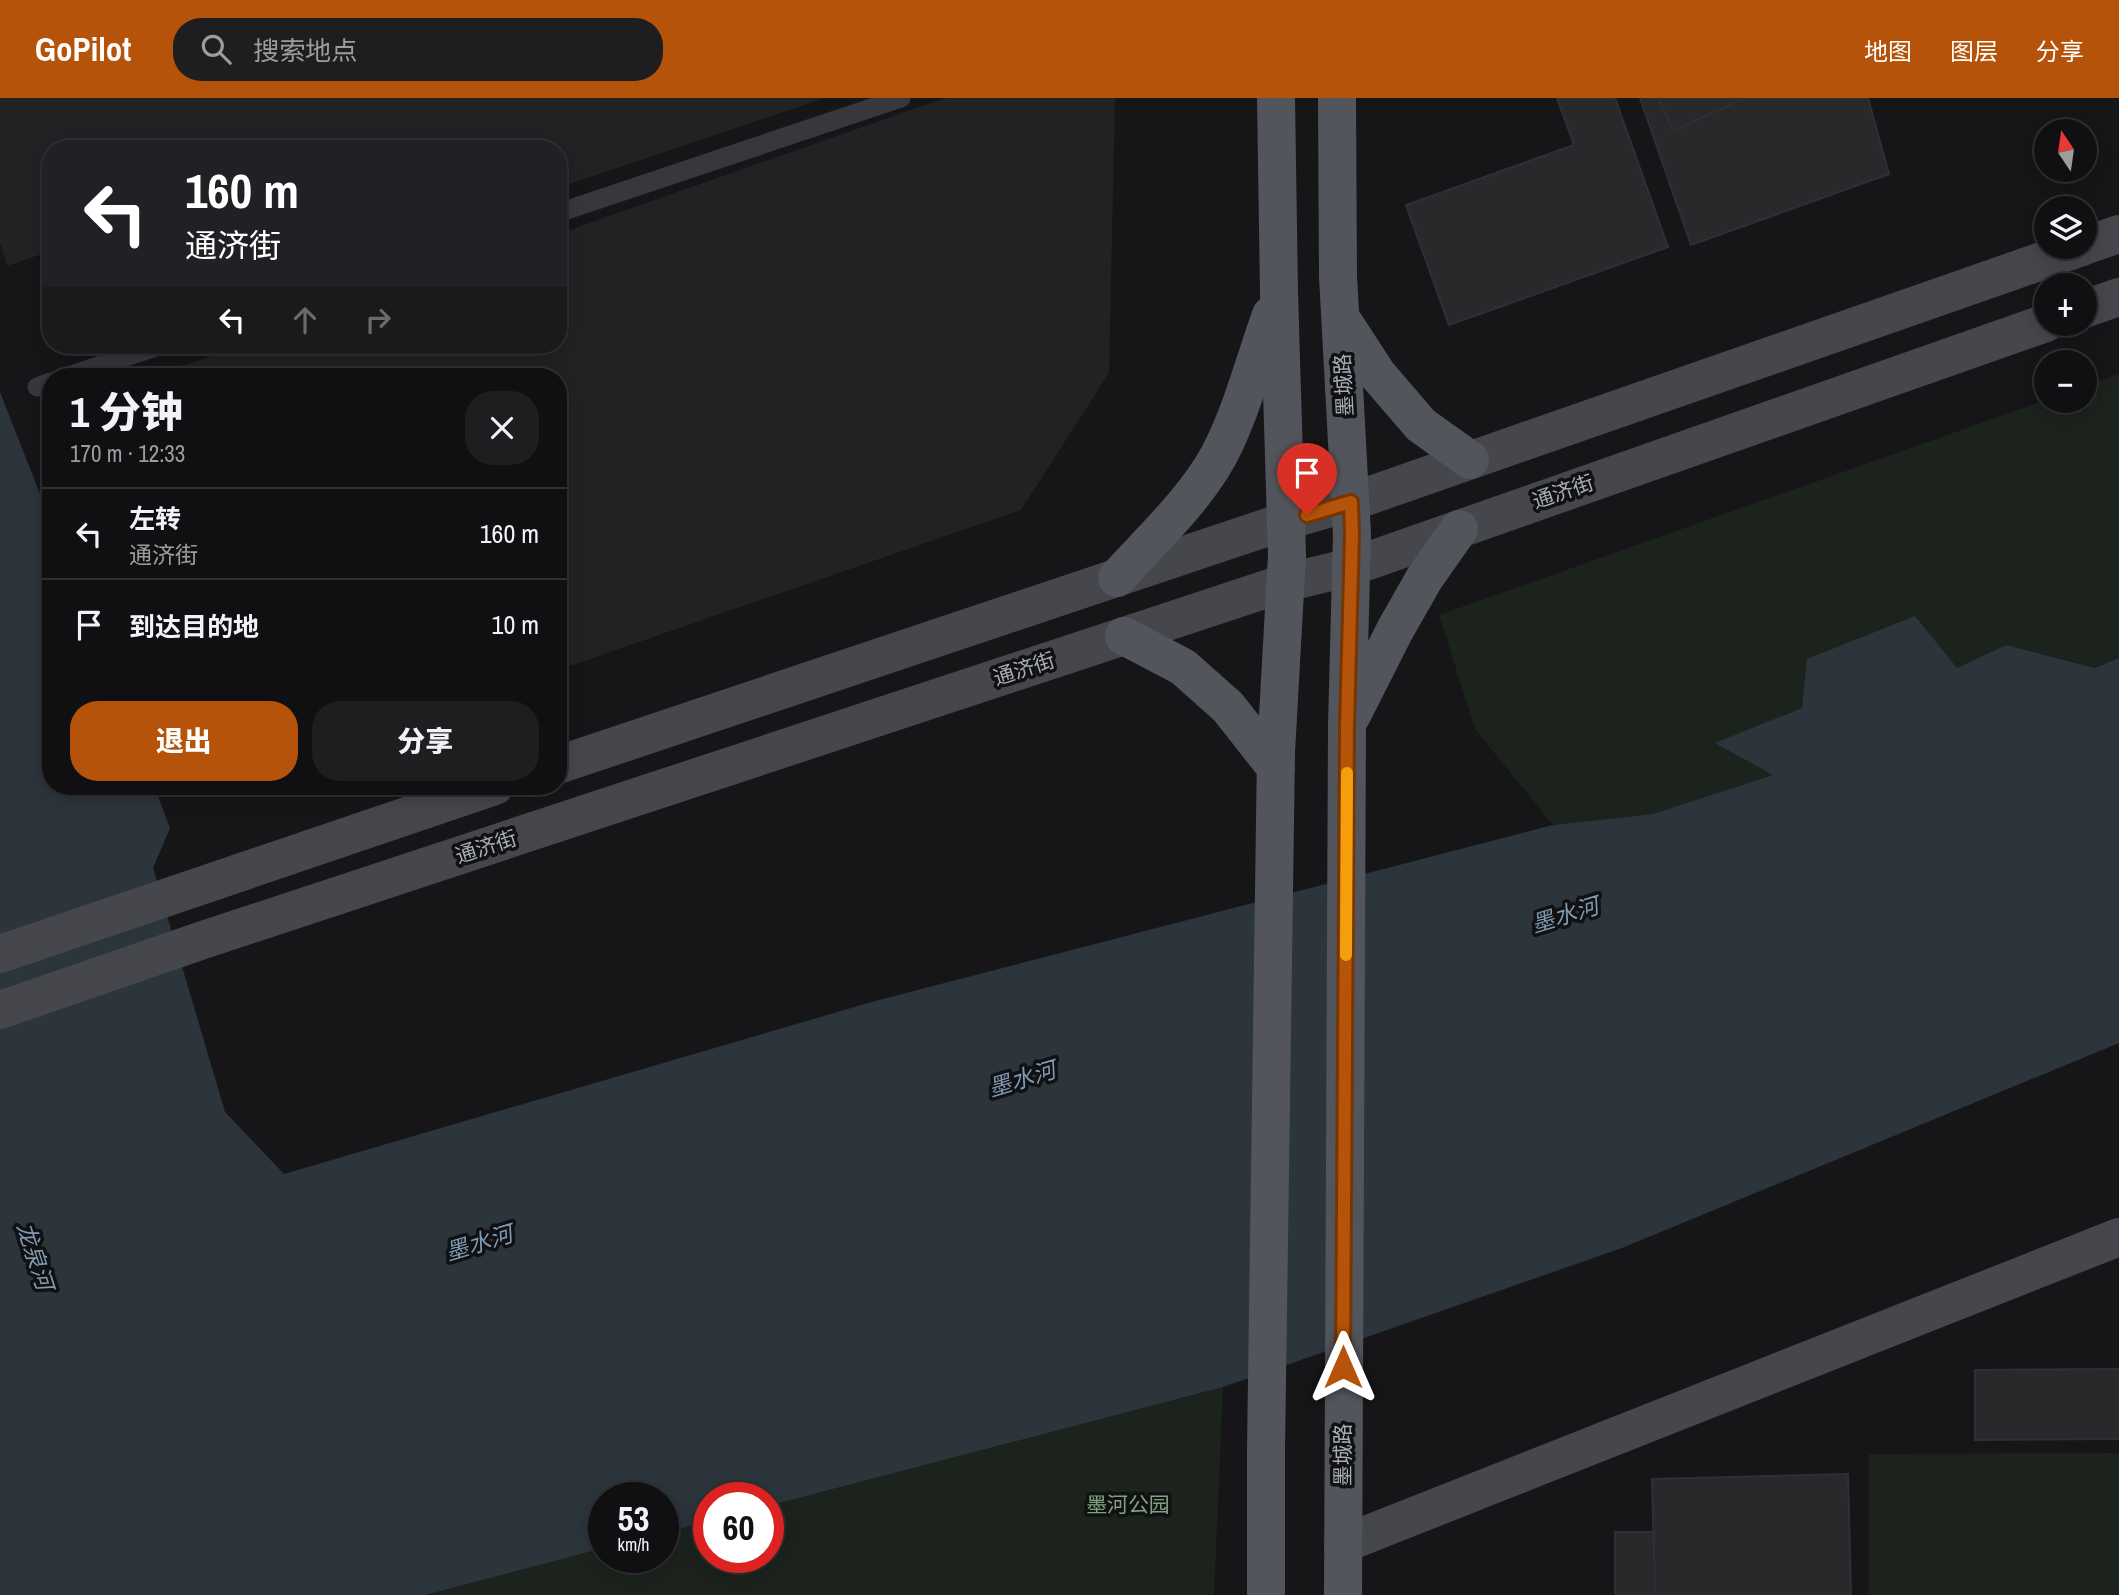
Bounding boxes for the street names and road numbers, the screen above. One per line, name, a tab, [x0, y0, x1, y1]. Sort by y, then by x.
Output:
street label: 墨城路	[1327, 353, 1360, 417]
street label: 通济街	[1528, 468, 1597, 515]
street label: 通济街	[989, 645, 1058, 692]
street label: 通济街	[451, 823, 520, 870]
street label: 墨城路	[1328, 1424, 1357, 1487]

